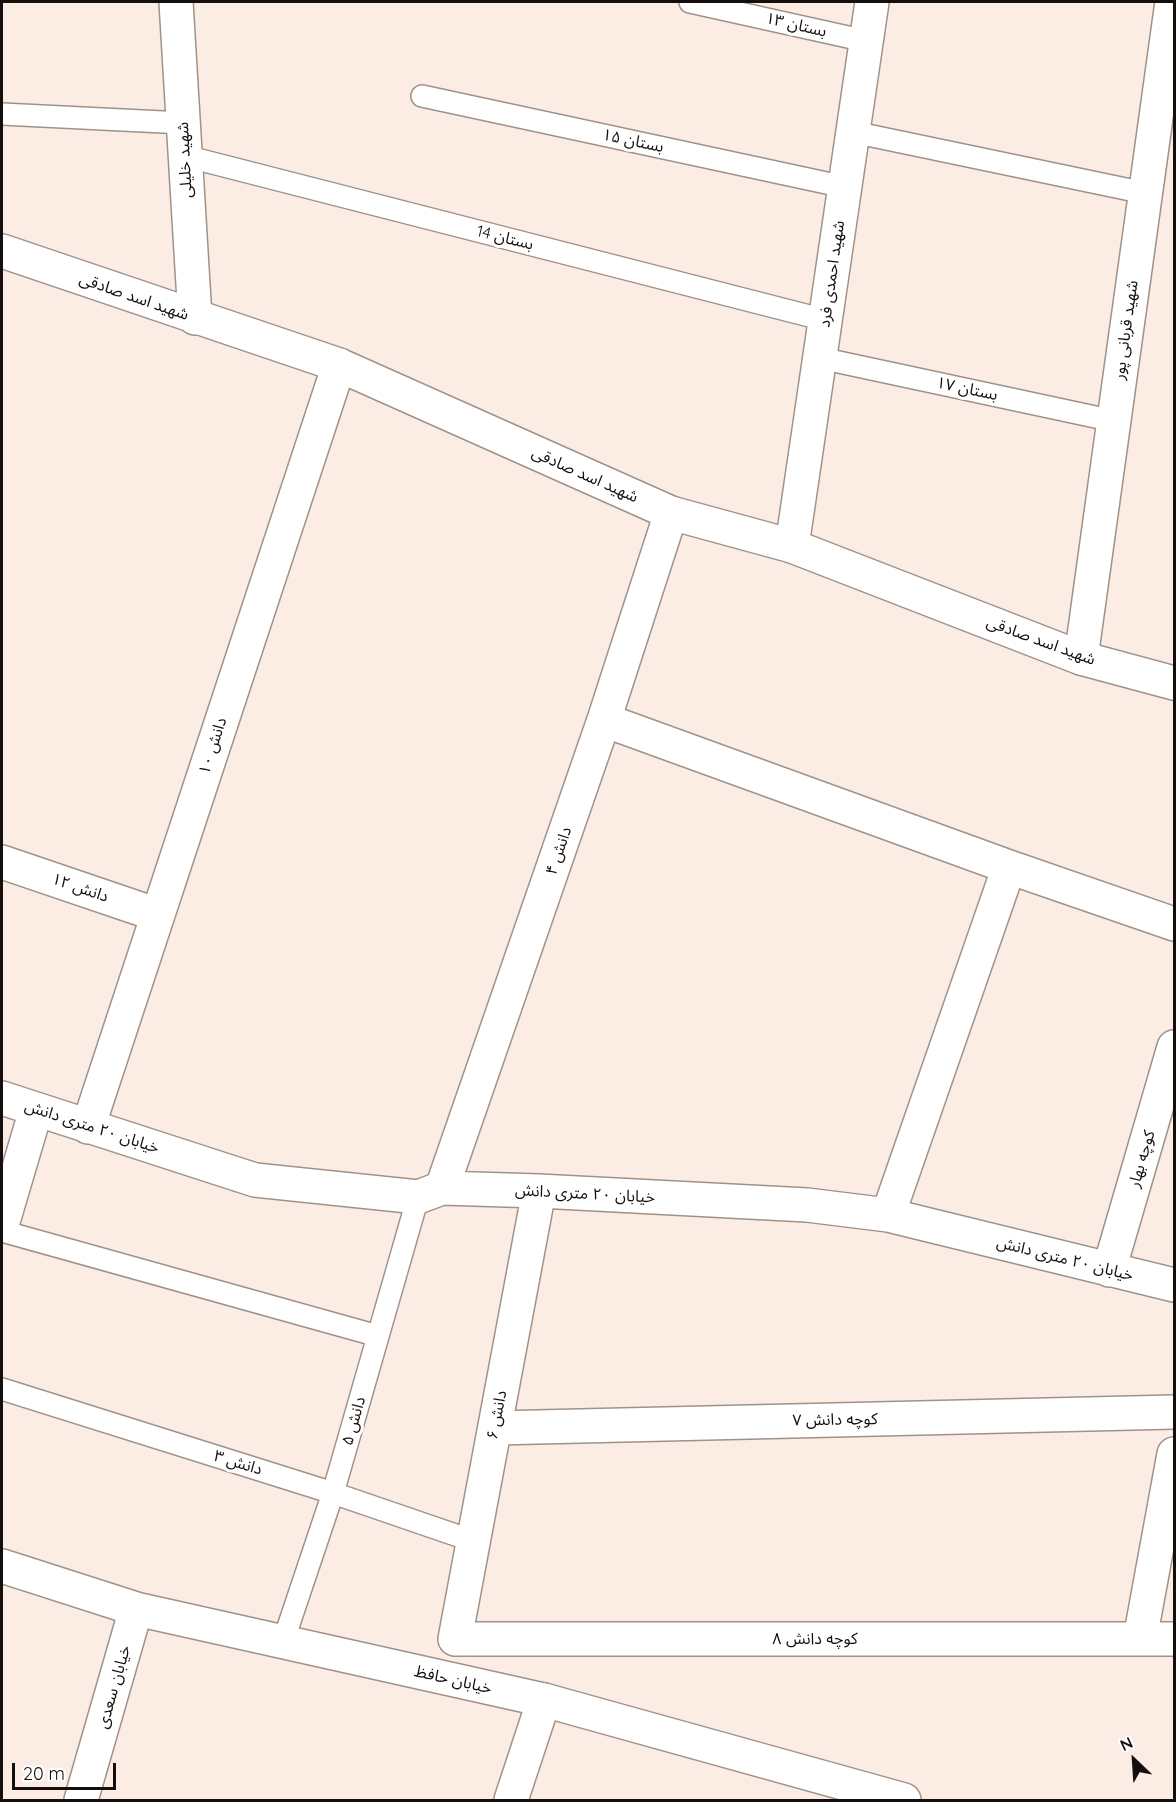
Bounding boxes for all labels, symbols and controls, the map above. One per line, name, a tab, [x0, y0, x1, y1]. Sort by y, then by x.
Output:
street label: بستان ۱۳	[764, 9, 828, 41]
street label: شهید خلیلی	[173, 121, 197, 199]
street label: بستان ۱۵	[601, 125, 665, 157]
street label: شهید احمدی فرد	[815, 219, 849, 329]
street label: بستان 14	[475, 222, 535, 254]
street label: شهید اسد صادقی	[77, 269, 191, 325]
street label: شهید قربانی پور	[1110, 279, 1142, 381]
street label: بستان ۱۷	[935, 373, 999, 405]
street label: شهید اسد صادقی	[529, 443, 641, 507]
street label: شهید اسد صادقی	[984, 612, 1098, 670]
street label: دانش ۱۰	[195, 715, 231, 777]
street label: دانش ۴	[542, 824, 576, 878]
street label: دانش ۱۲	[49, 869, 111, 907]
street label: خیابان ۲۰ متری دانش	[22, 1096, 162, 1158]
street label: کوچه بهار	[1125, 1128, 1159, 1190]
street label: خیابان ۲۰ متری دانش	[514, 1181, 656, 1207]
street label: خیابان ۲۰ متری دانش	[995, 1233, 1135, 1285]
street label: دانش ۶	[483, 1389, 511, 1441]
street label: دانش ۵	[338, 1395, 370, 1447]
street label: کوچه دانش ۷	[792, 1410, 878, 1430]
street label: دانش ۳	[211, 1447, 265, 1479]
street label: کوچه دانش ۸	[772, 1629, 858, 1649]
street label: خیابان سعدی	[93, 1643, 135, 1731]
street label: خیابان حافظ	[412, 1662, 494, 1698]
north arrow	[1104, 1730, 1164, 1790]
text: N	[1117, 1732, 1136, 1755]
scale bar	[15, 1751, 118, 1789]
text: 20 m	[23, 1762, 65, 1785]

